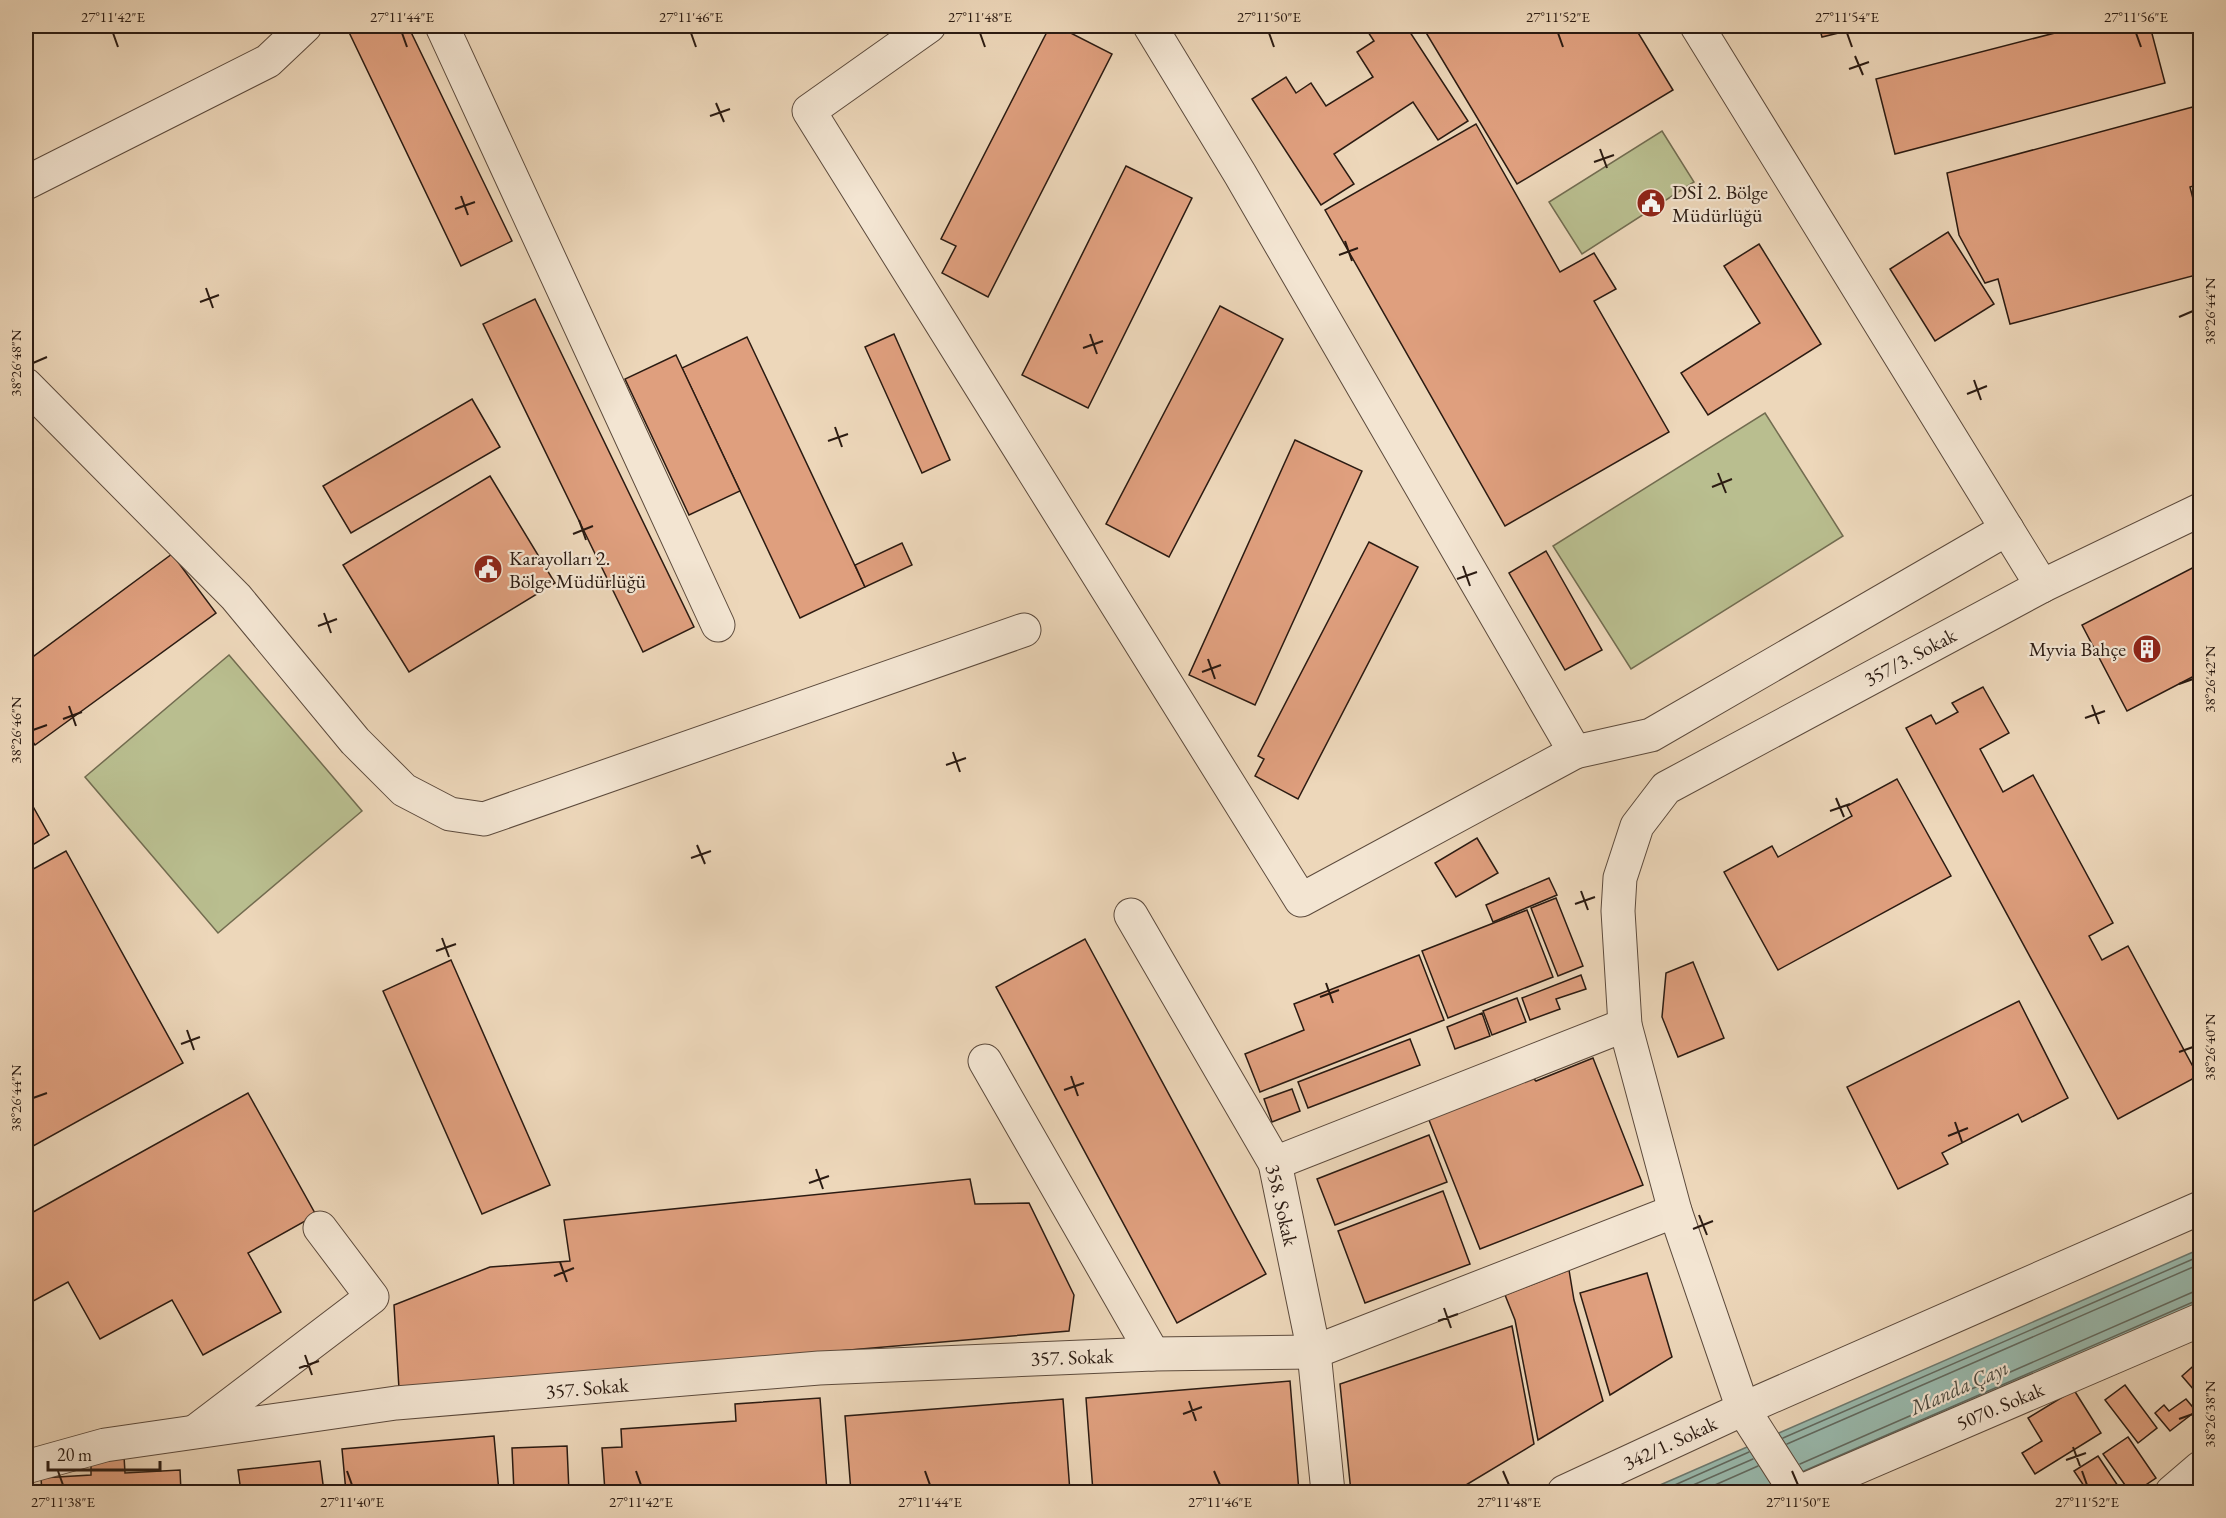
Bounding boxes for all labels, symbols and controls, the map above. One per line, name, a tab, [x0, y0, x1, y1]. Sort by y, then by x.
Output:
text: 27°11'42"E	[81, 7, 146, 26]
text: 27°11'44"E	[370, 7, 435, 26]
text: 27°11'46"E	[659, 7, 724, 26]
text: 27°11'48"E	[948, 7, 1013, 26]
text: 27°11'50"E	[1237, 7, 1302, 26]
text: 27°11'52"E	[1526, 7, 1591, 26]
text: 27°11'54"E	[1815, 7, 1880, 26]
text: 27°11'56"E	[2104, 7, 2169, 26]
place label: DSİ 2. Bölge Müdürlüğü	[1672, 179, 1768, 228]
public building icon: DSİ 2. Bölge Müdürlüğü	[1635, 187, 1667, 219]
text: 38°26'44"N	[2200, 277, 2219, 345]
text: 38°26'48"N	[6, 329, 25, 397]
place label: Karayolları 2. Bölge Müdürlüğü	[509, 545, 647, 594]
public building icon: Karayolları 2. Bölge Müdürlüğü	[472, 553, 504, 585]
street label: 357/3. Sokak	[1859, 622, 1961, 692]
building icon: Myvia Bahçe	[2131, 633, 2163, 665]
place label: Myvia Bahçe	[2029, 636, 2126, 662]
text: 38°26'42"N	[2200, 645, 2219, 713]
text: 38°26'46"N	[6, 696, 25, 764]
text: 38°26'40"N	[2200, 1013, 2219, 1081]
text: 38°26'44"N	[6, 1064, 25, 1132]
street label: 358. Sokak	[1260, 1162, 1304, 1249]
street label: 357. Sokak	[1030, 1343, 1115, 1371]
water label: Manda Çayı	[1904, 1353, 2012, 1421]
street label: 357. Sokak	[545, 1371, 630, 1405]
street label: 5070. Sokak	[1952, 1376, 2048, 1436]
text: 38°26'38"N	[2200, 1380, 2219, 1448]
street label: 342/1. Sokak	[1619, 1410, 1722, 1476]
scale bar	[48, 1434, 160, 1472]
text: 20 m	[57, 1443, 92, 1466]
text: 27°11'38"E	[31, 1492, 96, 1511]
text: 27°11'40"E	[320, 1492, 385, 1511]
text: 27°11'42"E	[609, 1492, 674, 1511]
text: 27°11'44"E	[898, 1492, 963, 1511]
text: 27°11'46"E	[1188, 1492, 1253, 1511]
text: 27°11'48"E	[1477, 1492, 1542, 1511]
text: 27°11'50"E	[1766, 1492, 1831, 1511]
text: 27°11'52"E	[2055, 1492, 2120, 1511]

